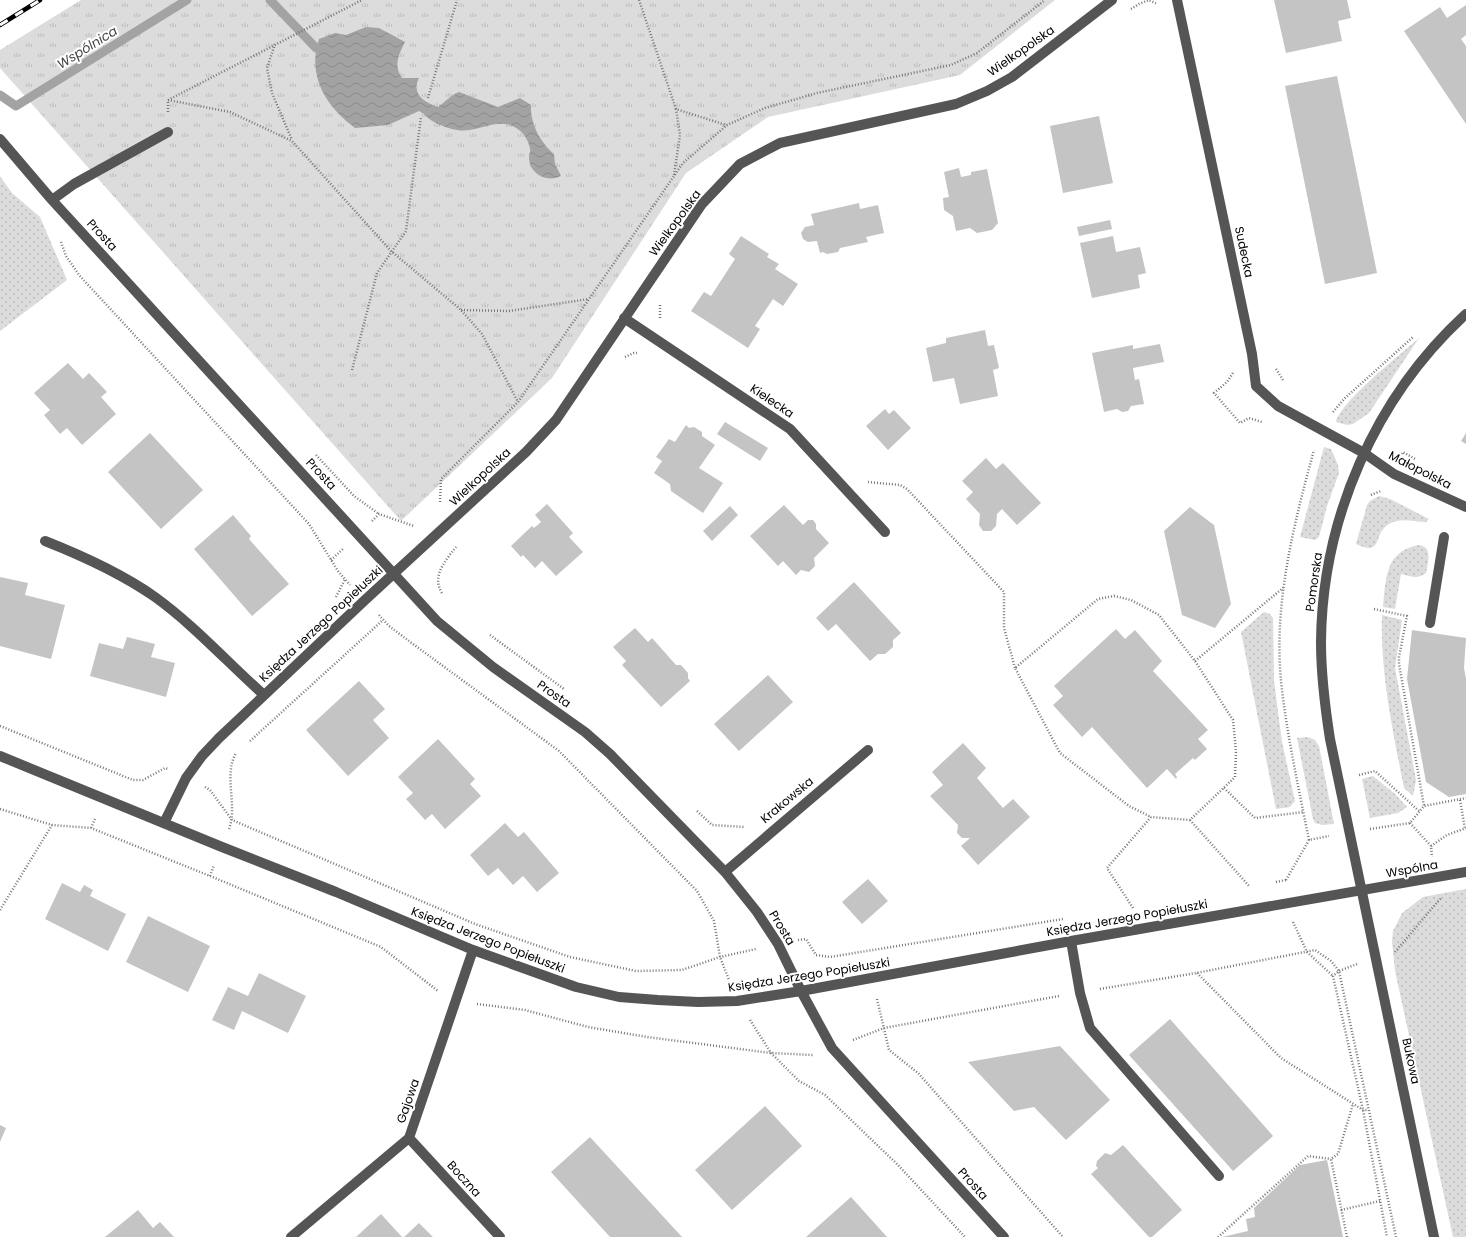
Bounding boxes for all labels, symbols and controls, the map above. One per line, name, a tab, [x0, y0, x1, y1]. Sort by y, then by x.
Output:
water label: Wspólnica	[53, 21, 121, 73]
street label: Wielkopolska	[984, 21, 1058, 80]
street label: Wielkopolska	[645, 186, 704, 259]
street label: Prosta	[83, 215, 121, 254]
street label: Sudecka	[1231, 225, 1258, 279]
street label: Kielecka	[747, 380, 798, 421]
street label: Wielkopolska	[445, 444, 514, 510]
street label: Małopolska	[1386, 446, 1455, 493]
street label: Prosta	[302, 454, 340, 493]
street label: Pomorska	[1301, 551, 1326, 613]
street label: Księdza Jerzego Popiełuszki	[255, 562, 386, 686]
street label: Prosta	[534, 676, 575, 711]
street label: Krakowska	[757, 773, 817, 827]
street label: Wspólna	[1385, 856, 1439, 881]
street label: Księdza Jerzego Popiełuszki	[1045, 895, 1209, 940]
street label: Księdza Jerzego Popiełuszki	[409, 902, 568, 977]
street label: Prosta	[765, 907, 799, 948]
street label: Księdza Jerzego Popiełuszki	[727, 953, 891, 996]
street label: Bukowa	[1398, 1036, 1425, 1086]
street label: Gajowa	[392, 1076, 423, 1125]
street label: Boczna	[443, 1157, 485, 1201]
street label: Prosta	[954, 1164, 992, 1203]

